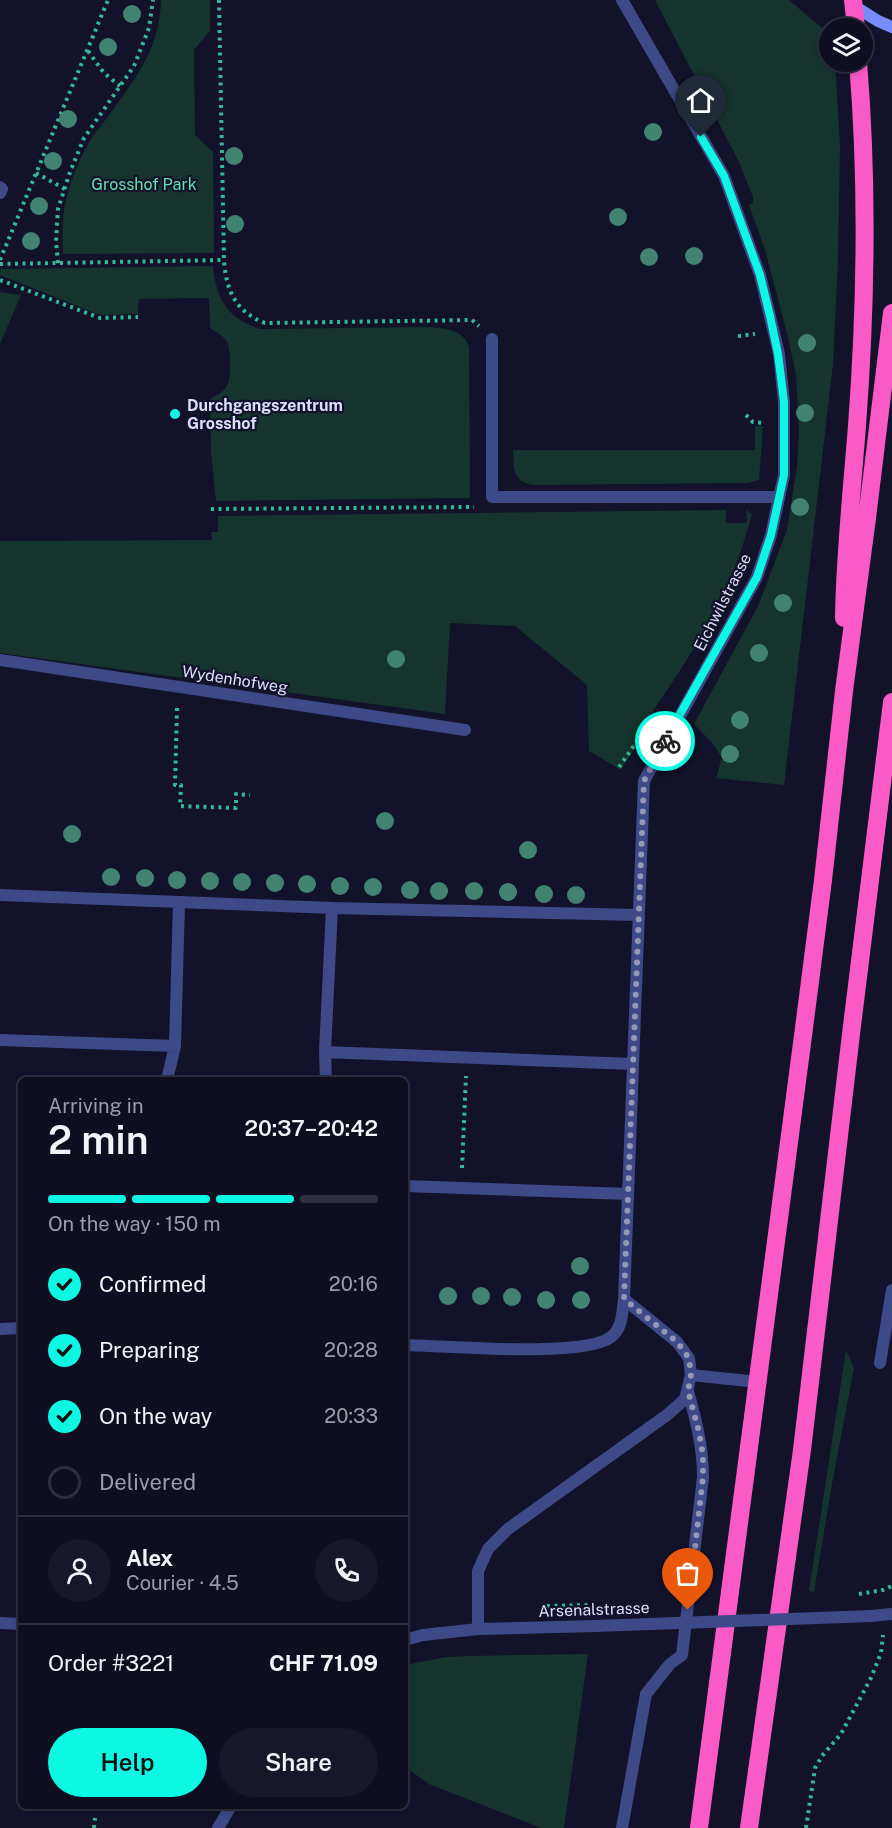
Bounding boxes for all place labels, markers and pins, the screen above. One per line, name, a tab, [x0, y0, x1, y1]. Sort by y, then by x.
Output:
pin	[675, 75, 726, 137]
place label: Durchgangszentrum Grosshof	[187, 396, 343, 433]
marker: Durchgangszentrum Grosshof	[168, 407, 182, 421]
pin	[662, 1548, 713, 1610]

